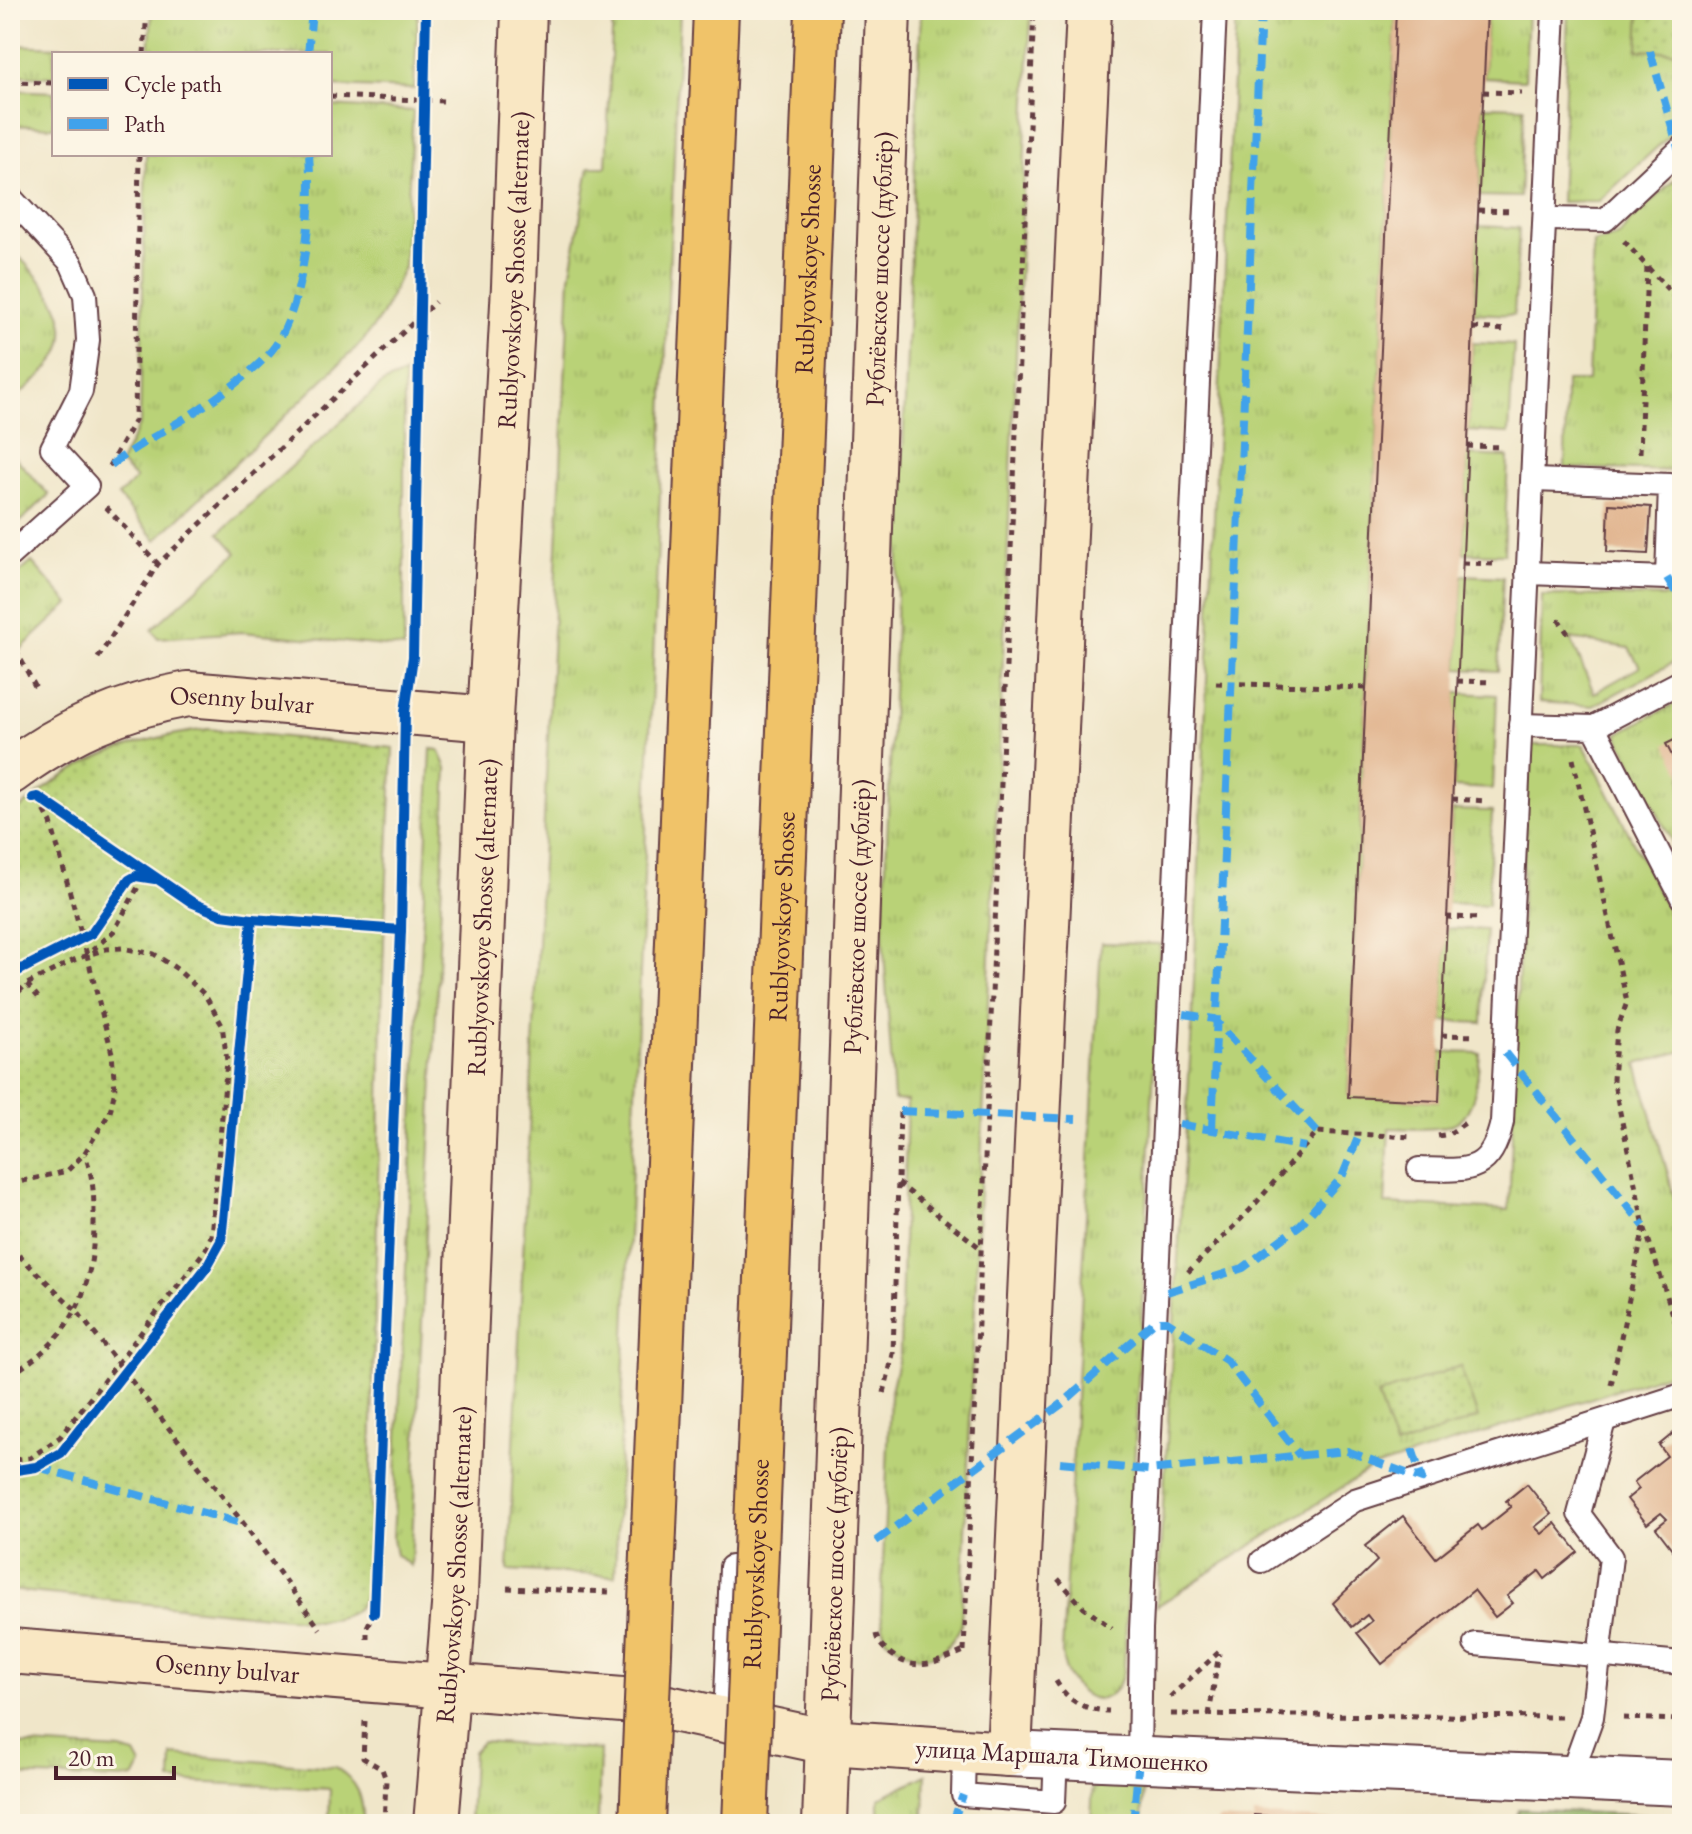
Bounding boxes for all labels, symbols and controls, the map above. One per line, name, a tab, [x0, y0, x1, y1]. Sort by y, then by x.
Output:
legend	[52, 52, 332, 156]
text: Cycle path	[124, 68, 222, 99]
text: Path	[124, 108, 166, 139]
street label: Rublyovskoye Shosse (alternate)	[489, 111, 537, 430]
street label: Рублёвское шоссе (дублёр)	[857, 131, 901, 407]
street label: Rublyovskoye Shosse	[786, 163, 829, 375]
street label: Osenny bulvar	[166, 677, 316, 721]
street label: Rublyovskoye Shosse (alternate)	[459, 758, 505, 1077]
street label: Рублёвское шоссе (дублёр)	[835, 778, 878, 1055]
street label: Rublyovskoye Shosse	[760, 811, 803, 1023]
street label: Rublyovskoye Shosse (alternate)	[427, 1405, 480, 1725]
street label: Рублёвское шоссе (дублёр)	[812, 1426, 856, 1702]
street label: Rublyovskoye Shosse	[734, 1458, 777, 1670]
street label: Osenny bulvar	[154, 1646, 301, 1691]
scale bar	[56, 1730, 174, 1780]
street label: улица Маршала Тимошенко	[915, 1730, 1209, 1780]
text: 20 m	[68, 1742, 115, 1773]

